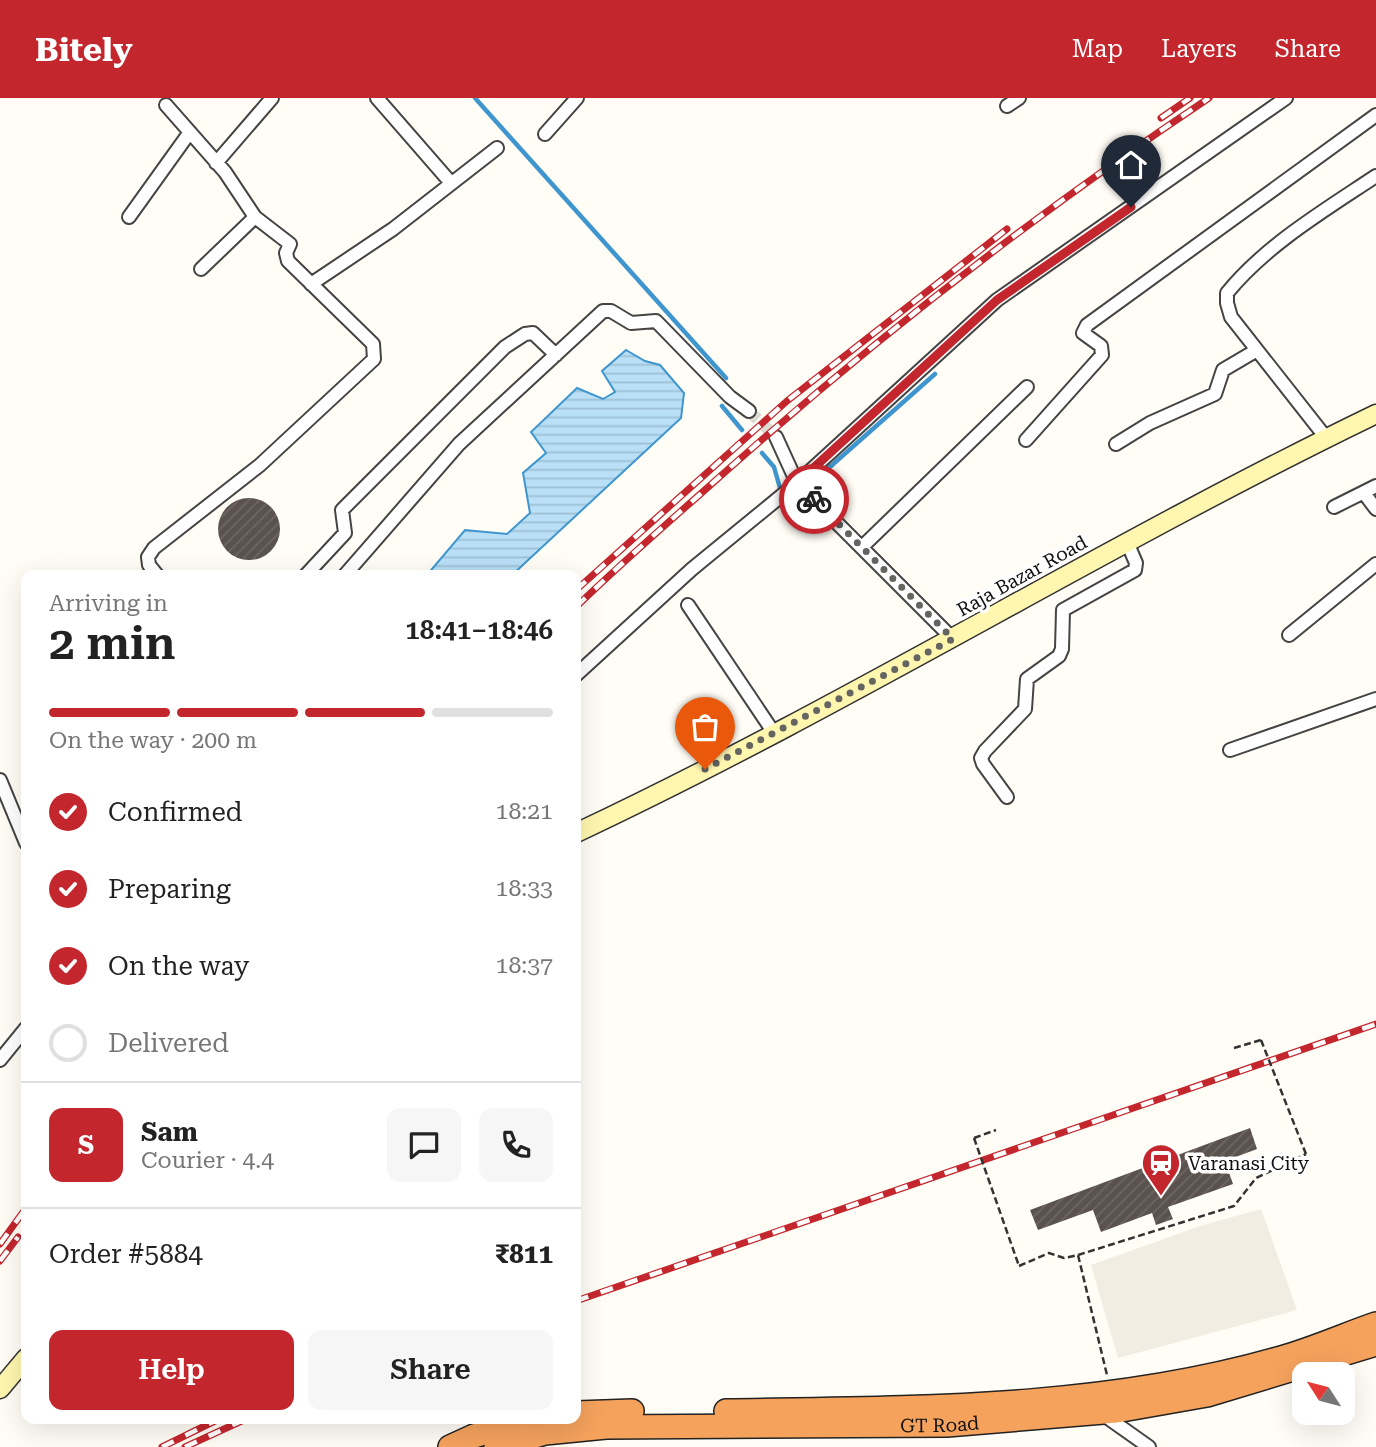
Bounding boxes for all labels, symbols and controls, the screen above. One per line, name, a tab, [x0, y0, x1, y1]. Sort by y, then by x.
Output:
text: Bitely	[35, 30, 133, 69]
text: Map	[1072, 35, 1123, 63]
text: Layers	[1161, 35, 1237, 63]
text: Share	[1275, 35, 1341, 63]
pin	[1101, 135, 1161, 207]
icon: home	[1112, 146, 1150, 184]
courier	[779, 464, 849, 534]
icon: bike	[795, 480, 833, 518]
street label: Raja Bazar Road	[953, 531, 1091, 621]
text: Arriving in	[49, 590, 168, 617]
text: 18:41–18:46	[405, 615, 553, 645]
text: 2 min	[49, 616, 176, 670]
pin	[675, 697, 735, 769]
icon: bag	[686, 708, 724, 746]
text: On the way · 200 m	[49, 727, 257, 754]
icon: check	[49, 793, 87, 831]
text: Confirmed	[108, 797, 243, 827]
text: 18:21	[496, 798, 553, 825]
icon: check	[49, 870, 87, 908]
text: Preparing	[108, 874, 231, 904]
text: 18:33	[496, 875, 553, 902]
icon: check	[49, 947, 87, 985]
text: On the way	[108, 951, 249, 981]
text: 18:37	[496, 952, 553, 979]
text: Delivered	[108, 1028, 229, 1058]
button: chat	[387, 1108, 461, 1182]
button: phone	[479, 1108, 553, 1182]
text: Sam	[141, 1117, 198, 1147]
text: S	[78, 1130, 94, 1160]
station icon: Varanasi City	[1140, 1142, 1182, 1197]
text: Courier · 4.4	[141, 1147, 274, 1174]
place label: Varanasi City	[1188, 1152, 1310, 1175]
text: Order #5884	[49, 1239, 203, 1269]
text: ₹811	[495, 1239, 553, 1269]
button: Help	[49, 1330, 294, 1410]
button: Share	[308, 1330, 553, 1410]
north arrow	[1292, 1362, 1354, 1424]
map controls	[1292, 1362, 1355, 1425]
street label: GT Road	[900, 1411, 980, 1437]

